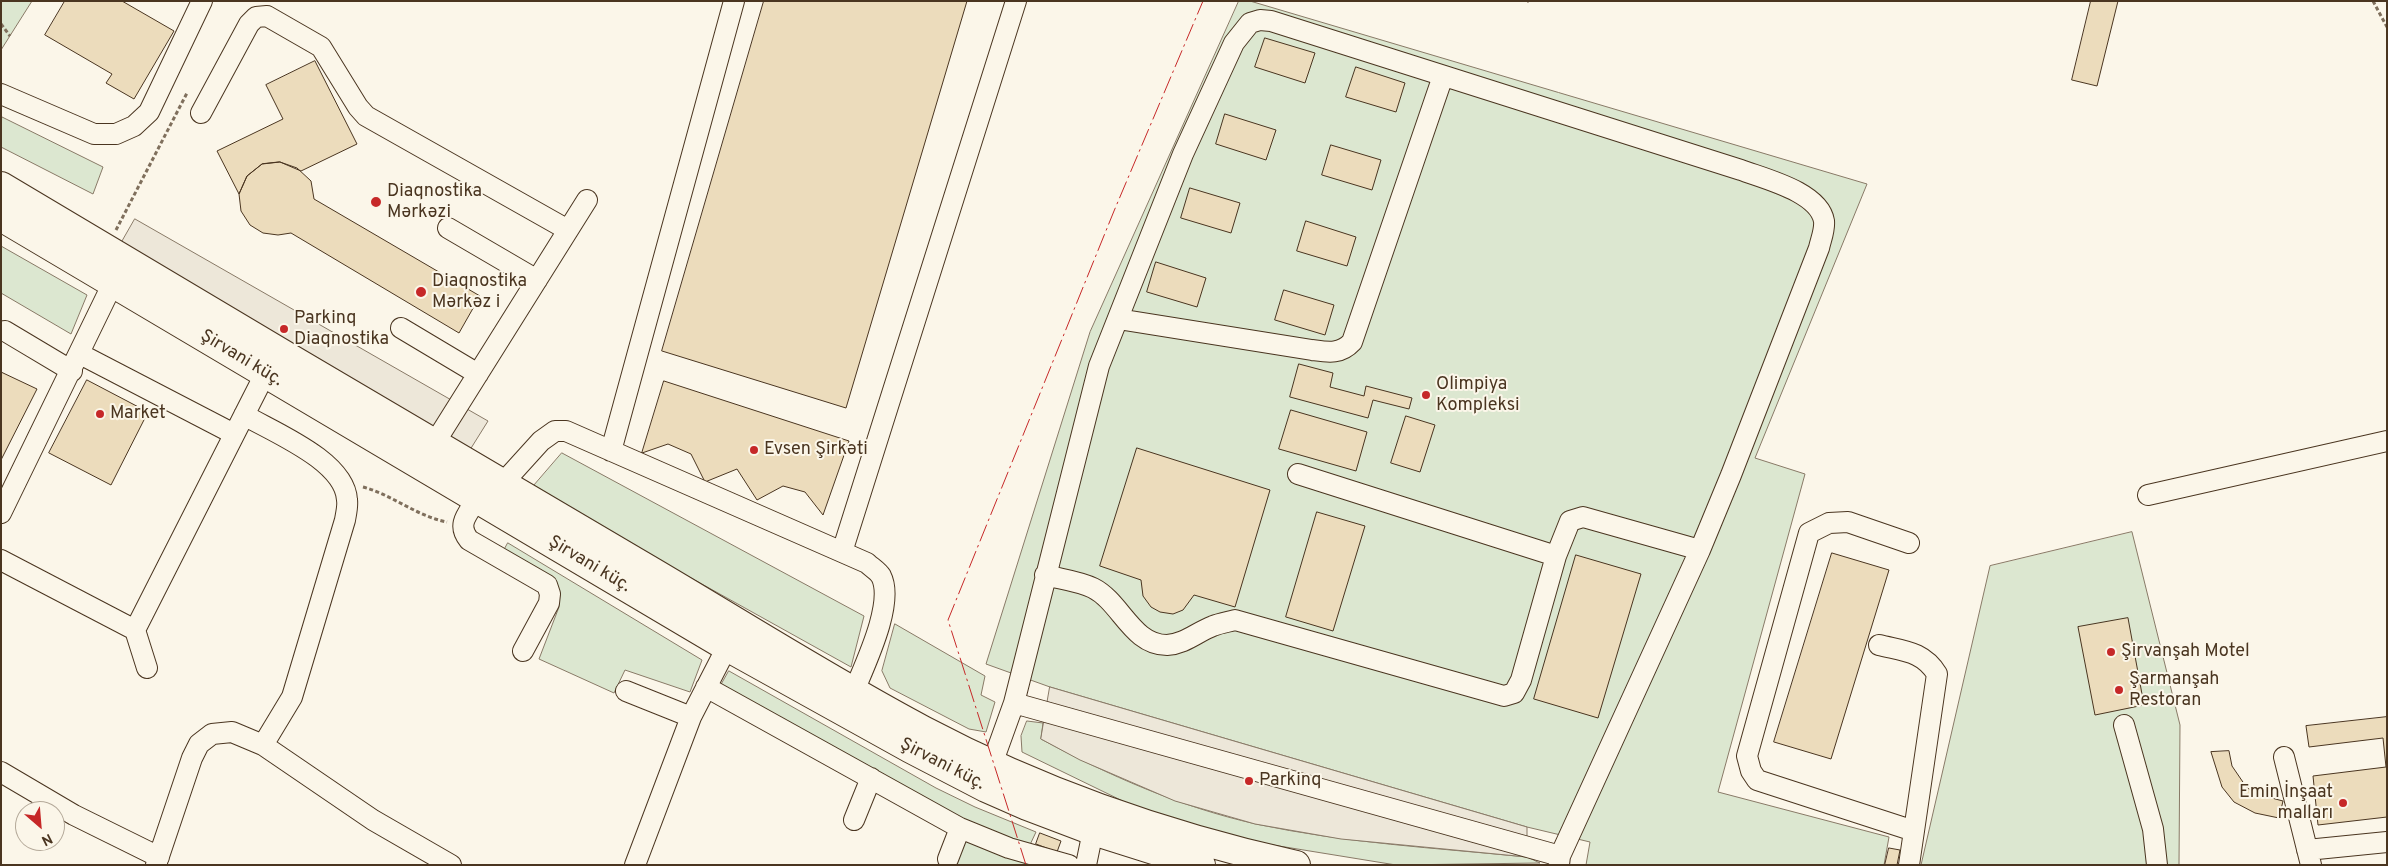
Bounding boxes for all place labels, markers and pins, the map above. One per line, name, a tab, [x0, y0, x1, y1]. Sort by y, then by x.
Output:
place label: Diaqnostika Mərkəzi	[387, 181, 482, 223]
marker: Diaqnostika Mərkəzi	[369, 195, 383, 209]
place label: Diaqnostika Mərkəz i	[432, 271, 527, 314]
marker: Diaqnostika Mərkəz i	[414, 285, 428, 299]
place label: Parkinq Diaqnostika	[294, 308, 389, 350]
marker: Parkinq Diaqnostika	[278, 323, 290, 335]
place label: Olimpiya Kompleksi	[1436, 374, 1520, 416]
marker: Olimpiya Kompleksi	[1420, 389, 1432, 401]
place label: Market	[110, 403, 166, 425]
marker: Market	[94, 408, 106, 420]
place label: Evsen Şirkəti	[764, 439, 868, 461]
marker: Evsen Şirkəti	[748, 444, 760, 456]
place label: Şirvanşah Motel	[2121, 641, 2250, 663]
marker: Şirvanşah Motel	[2105, 646, 2117, 658]
place label: Şarmanşah Restoran	[2129, 669, 2219, 712]
marker: Şarmanşah Restoran	[2113, 684, 2125, 696]
place label: Parkinq	[1259, 770, 1321, 792]
marker: Parkinq	[1243, 775, 1255, 787]
place label: Emin İnşaat malları	[2239, 782, 2333, 824]
marker: Emin İnşaat malları	[2337, 797, 2349, 809]

